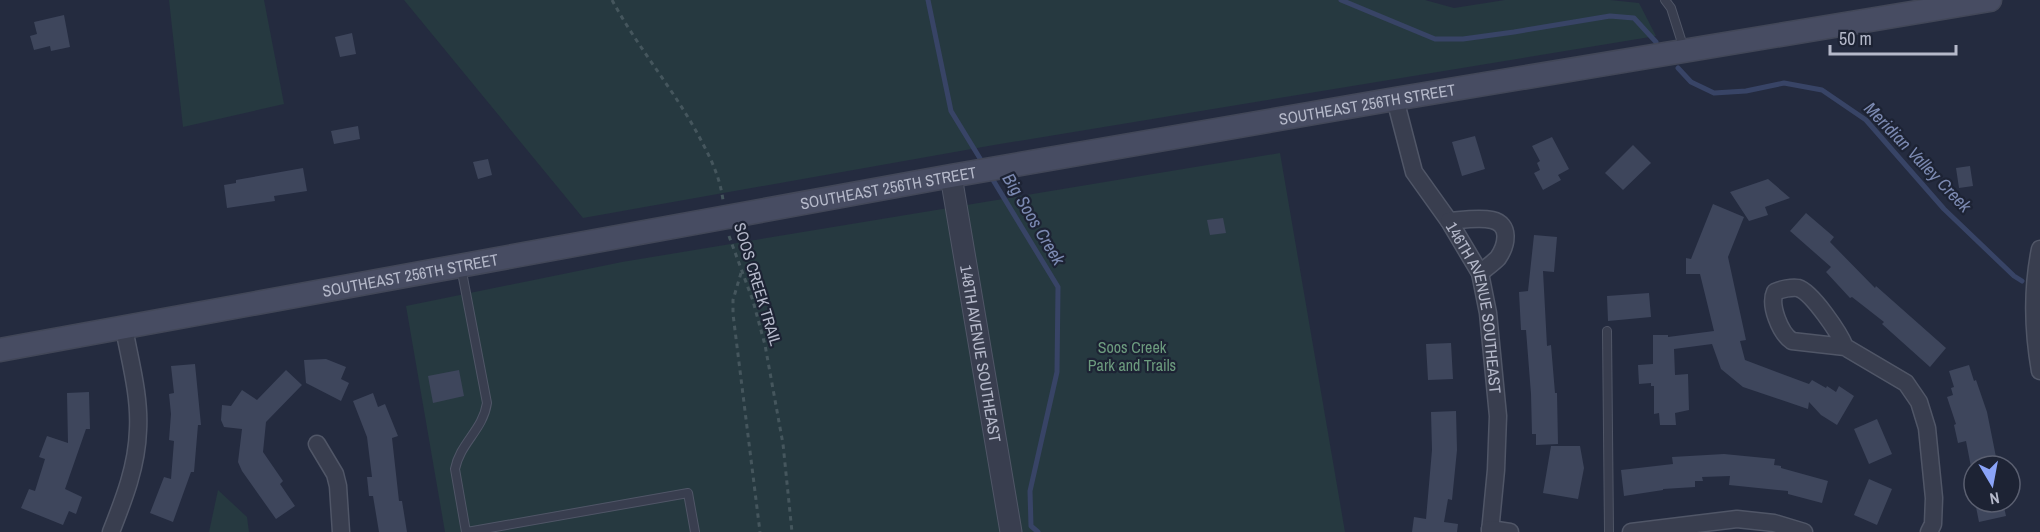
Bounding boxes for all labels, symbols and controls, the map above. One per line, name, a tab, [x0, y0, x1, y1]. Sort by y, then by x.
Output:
scale bar	[1830, 18, 1956, 56]
text: 50 m	[1839, 26, 1872, 51]
street label: SOUTHEAST 256TH STREET	[1277, 78, 1457, 130]
water label: Meridian Valley Creek	[1859, 96, 1978, 218]
street label: SOUTHEAST 256TH STREET	[798, 161, 978, 214]
water label: Big Soos Creek	[997, 168, 1072, 270]
street label: 146TH AVENUE SOUTHEAST	[1441, 218, 1507, 394]
street label: SOOS CREEK TRAIL	[729, 220, 787, 349]
street label: SOUTHEAST 256TH STREET	[320, 248, 500, 302]
street label: 148TH AVENUE SOUTHEAST	[955, 263, 1007, 444]
park label: Soos Creek Park and Trails	[1088, 336, 1176, 376]
north arrow	[1962, 454, 2022, 514]
text: N	[1988, 487, 2001, 510]

